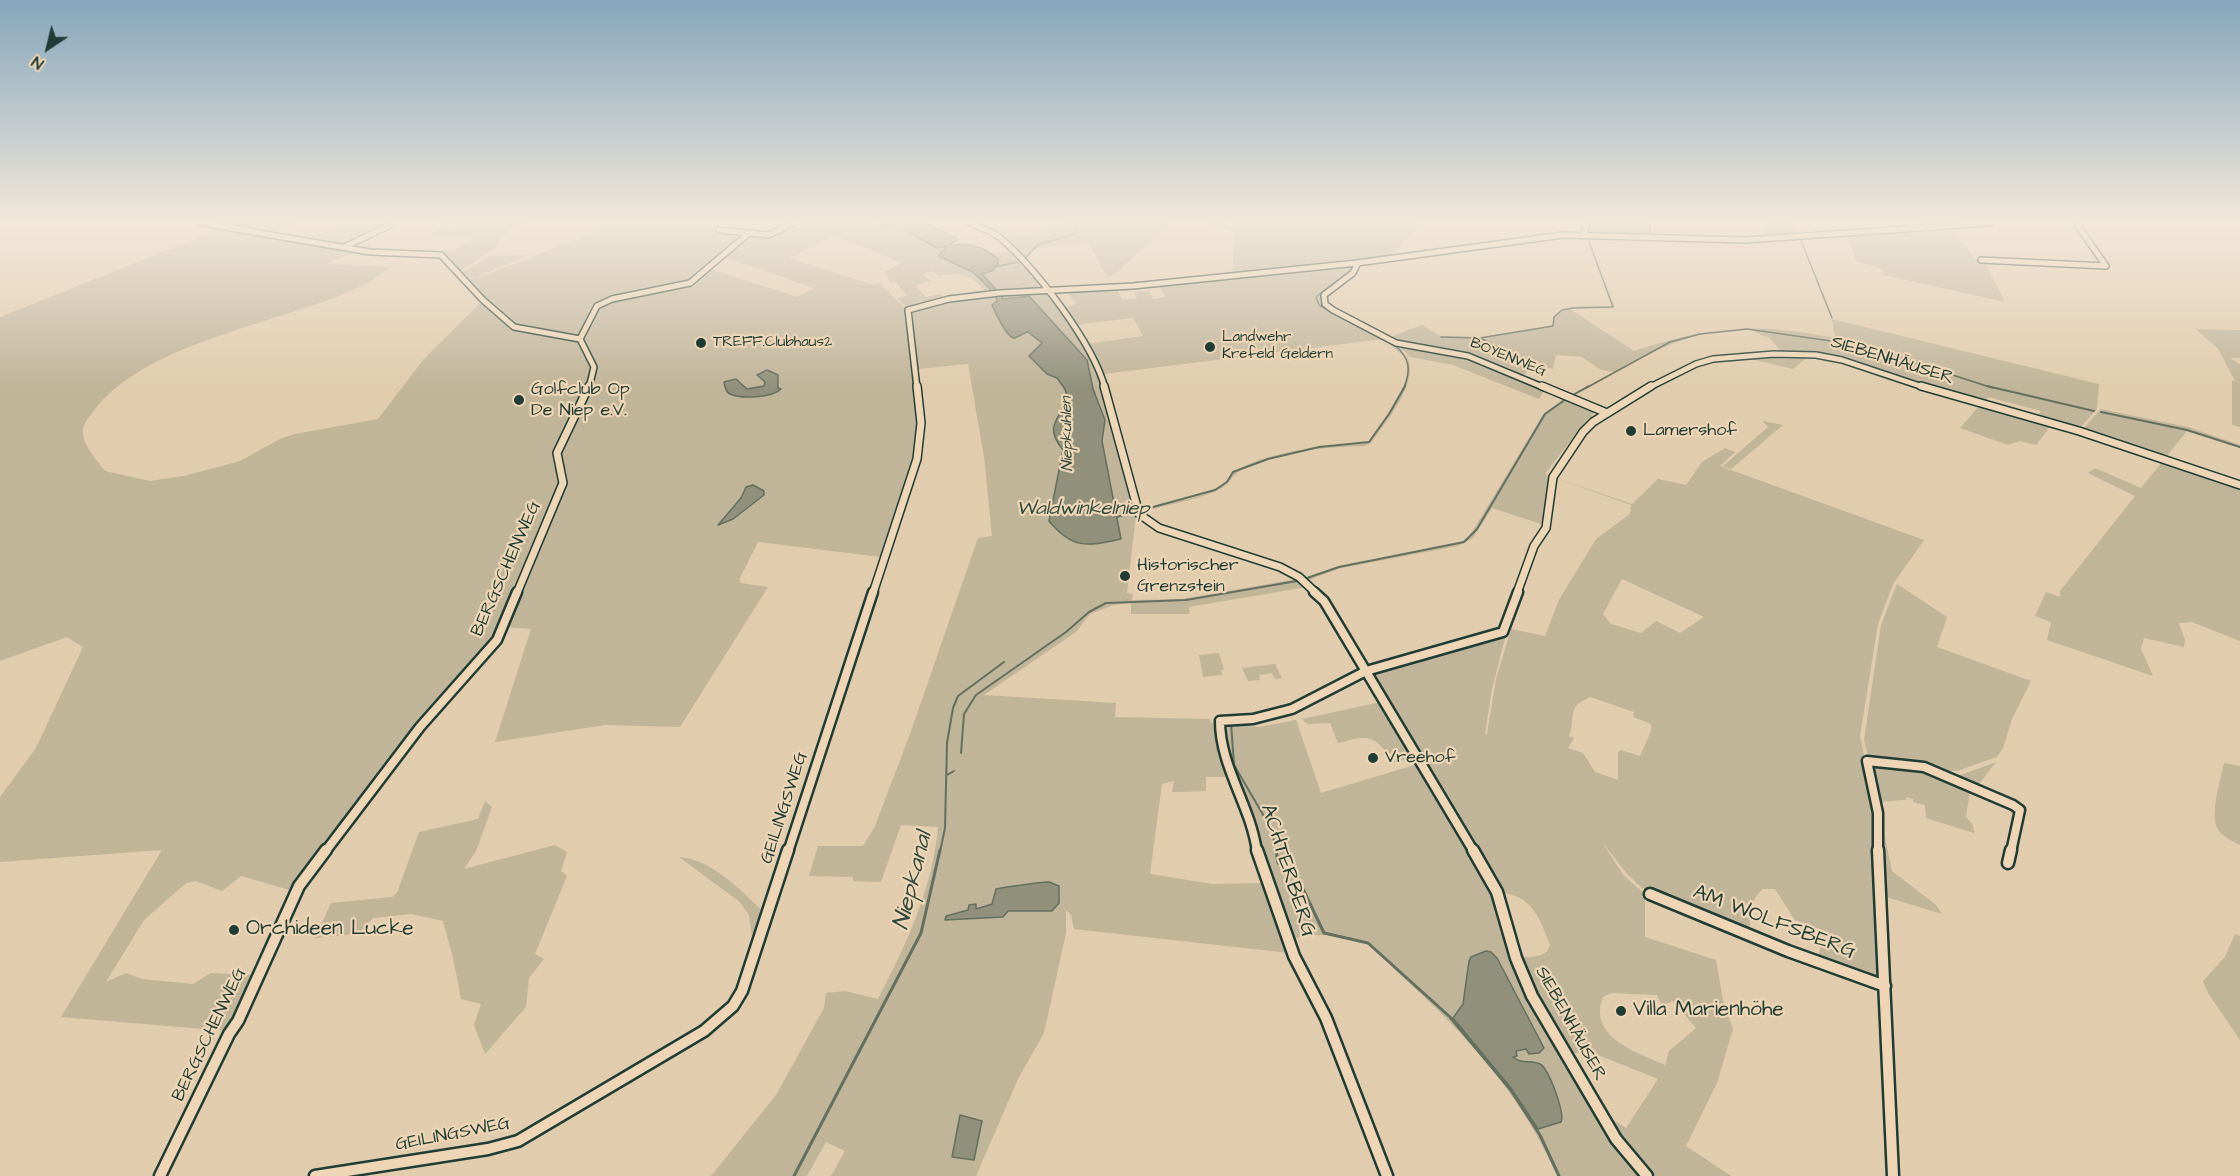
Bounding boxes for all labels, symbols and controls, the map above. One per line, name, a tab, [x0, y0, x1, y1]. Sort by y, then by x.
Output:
north arrow	[18, 18, 78, 78]
text: N	[27, 51, 48, 75]
place label: Landwehr Krefeld Geldern	[1222, 329, 1333, 364]
street label: SIEBENHÄUSER	[1828, 332, 1956, 390]
place label: TREFF.Clubhaus2	[713, 334, 833, 352]
street label: BOYENWEG	[1467, 335, 1549, 381]
marker: TREFF.Clubhaus2	[694, 336, 708, 350]
marker: Landwehr Krefeld Geldern	[1203, 340, 1217, 354]
place label: Golfclub Op De Niep e.V.	[531, 379, 630, 422]
marker: Golfclub Op De Niep e.V.	[512, 393, 526, 407]
water label: Niepkuhlen	[1058, 396, 1078, 472]
place label: Lamershof	[1643, 420, 1737, 442]
marker: Lamershof	[1624, 424, 1638, 438]
street label: BERGSCHENWEG	[467, 498, 547, 640]
water label: Waldwinkelniep	[1017, 498, 1149, 522]
place label: Historischer Grenzstein	[1137, 555, 1239, 598]
marker: Historischer Grenzstein	[1118, 569, 1132, 583]
place label: Vreehof	[1385, 747, 1455, 769]
street label: GEILINGSWEG	[757, 749, 813, 867]
marker: Vreehof	[1366, 751, 1380, 765]
street label: ACHTERBERG	[1254, 801, 1320, 941]
water label: Niepkanal	[888, 829, 940, 933]
street label: AM WOLFSBERG	[1689, 880, 1859, 966]
place label: Orchideen Lucke	[246, 917, 414, 943]
marker: Orchideen Lucke	[227, 923, 241, 937]
street label: SIEBENHÄUSER	[1530, 963, 1610, 1085]
street label: BERGSCHENWEG	[168, 965, 252, 1105]
place label: Villa Marienhöhe	[1633, 998, 1784, 1024]
marker: Villa Marienhöhe	[1614, 1004, 1628, 1018]
street label: GEILINGSWEG	[394, 1113, 512, 1157]

